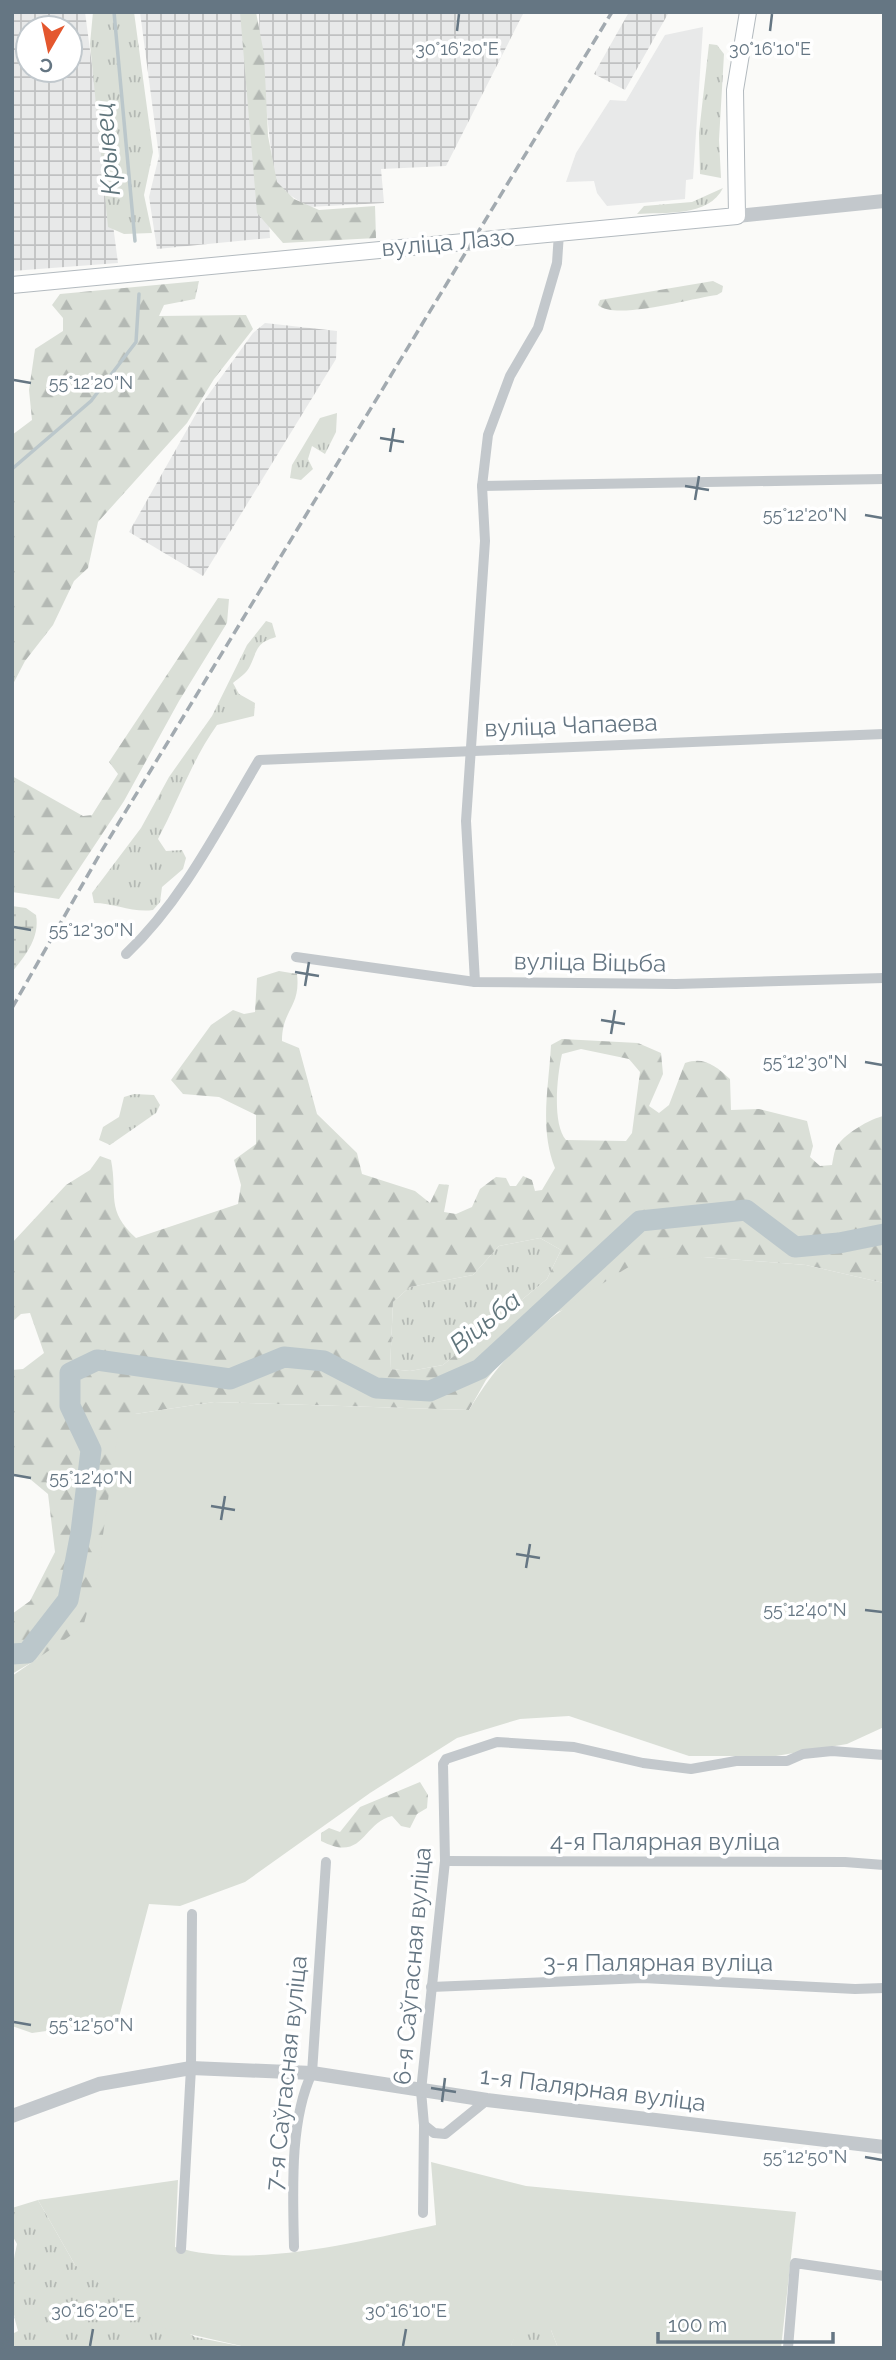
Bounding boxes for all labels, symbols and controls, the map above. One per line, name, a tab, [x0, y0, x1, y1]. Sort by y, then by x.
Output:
north arrow	[14, 14, 84, 84]
text: 30°16'20"E	[415, 38, 499, 59]
text: 30°16'10"E	[729, 38, 811, 59]
text: С	[38, 54, 55, 78]
water label: Крывец	[88, 101, 126, 197]
street label: вуліца Лазо	[380, 222, 516, 262]
text: 55°12'20"N	[49, 372, 133, 393]
text: 55°12'20"N	[763, 504, 847, 525]
street label: вуліца Чапаева	[484, 707, 658, 743]
text: 55°12'30"N	[49, 919, 133, 940]
street label: вуліца Віцьба	[514, 946, 666, 978]
text: 55°12'30"N	[763, 1051, 847, 1072]
water label: Віцьба	[444, 1285, 526, 1359]
text: 55°12'40"N	[49, 1467, 133, 1488]
text: 55°12'40"N	[763, 1599, 847, 1620]
street label: 4-я Палярная вуліца	[550, 1827, 780, 1856]
street label: 6-я Саўгасная вуліца	[387, 1846, 437, 2086]
street label: 3-я Палярная вуліца	[543, 1948, 773, 1977]
street label: 7-я Саўгасная вуліца	[259, 1954, 313, 2192]
text: 55°12'50"N	[49, 2014, 133, 2035]
street label: 1-я Палярная вуліца	[479, 2061, 707, 2117]
text: 55°12'50"N	[763, 2146, 847, 2167]
text: 30°16'20"E	[51, 2300, 135, 2321]
text: 30°16'10"E	[365, 2300, 447, 2321]
scale bar	[658, 2300, 833, 2344]
text: 100 m	[668, 2312, 727, 2337]

